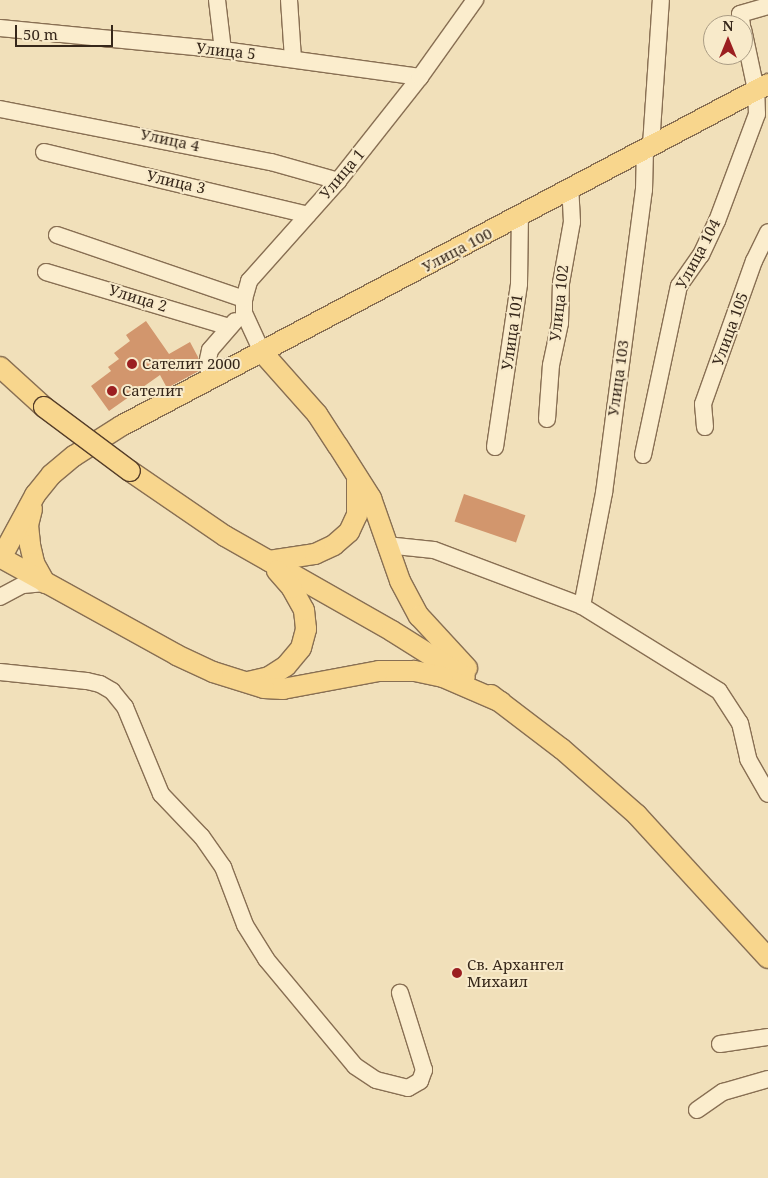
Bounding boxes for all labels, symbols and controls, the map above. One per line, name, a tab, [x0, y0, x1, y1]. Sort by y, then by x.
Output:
scale bar	[18, 15, 115, 47]
north arrow	[703, 15, 753, 65]
text: N	[722, 16, 734, 35]
text: 50 m	[23, 24, 58, 44]
street label: Улица 5	[195, 39, 257, 63]
street label: Улица 4	[139, 125, 201, 155]
street label: Улица 1	[316, 145, 368, 203]
street label: Улица 3	[145, 167, 207, 197]
street label: Улица 104	[672, 216, 724, 292]
street label: Улица 100	[419, 224, 495, 276]
street label: Улица 102	[546, 264, 572, 342]
street label: Улица 2	[107, 281, 169, 315]
street label: Улица 105	[708, 290, 752, 368]
street label: Улица 101	[498, 293, 526, 371]
street label: Улица 103	[604, 339, 632, 417]
place label: Сателит 2000	[142, 355, 240, 373]
marker: Сателит 2000	[126, 358, 138, 370]
place label: Сателит	[122, 382, 183, 400]
marker: Сателит	[106, 385, 118, 397]
place label: Св. Архангел Михаил	[467, 955, 564, 990]
marker: Св. Архангел Михаил	[451, 967, 463, 979]

